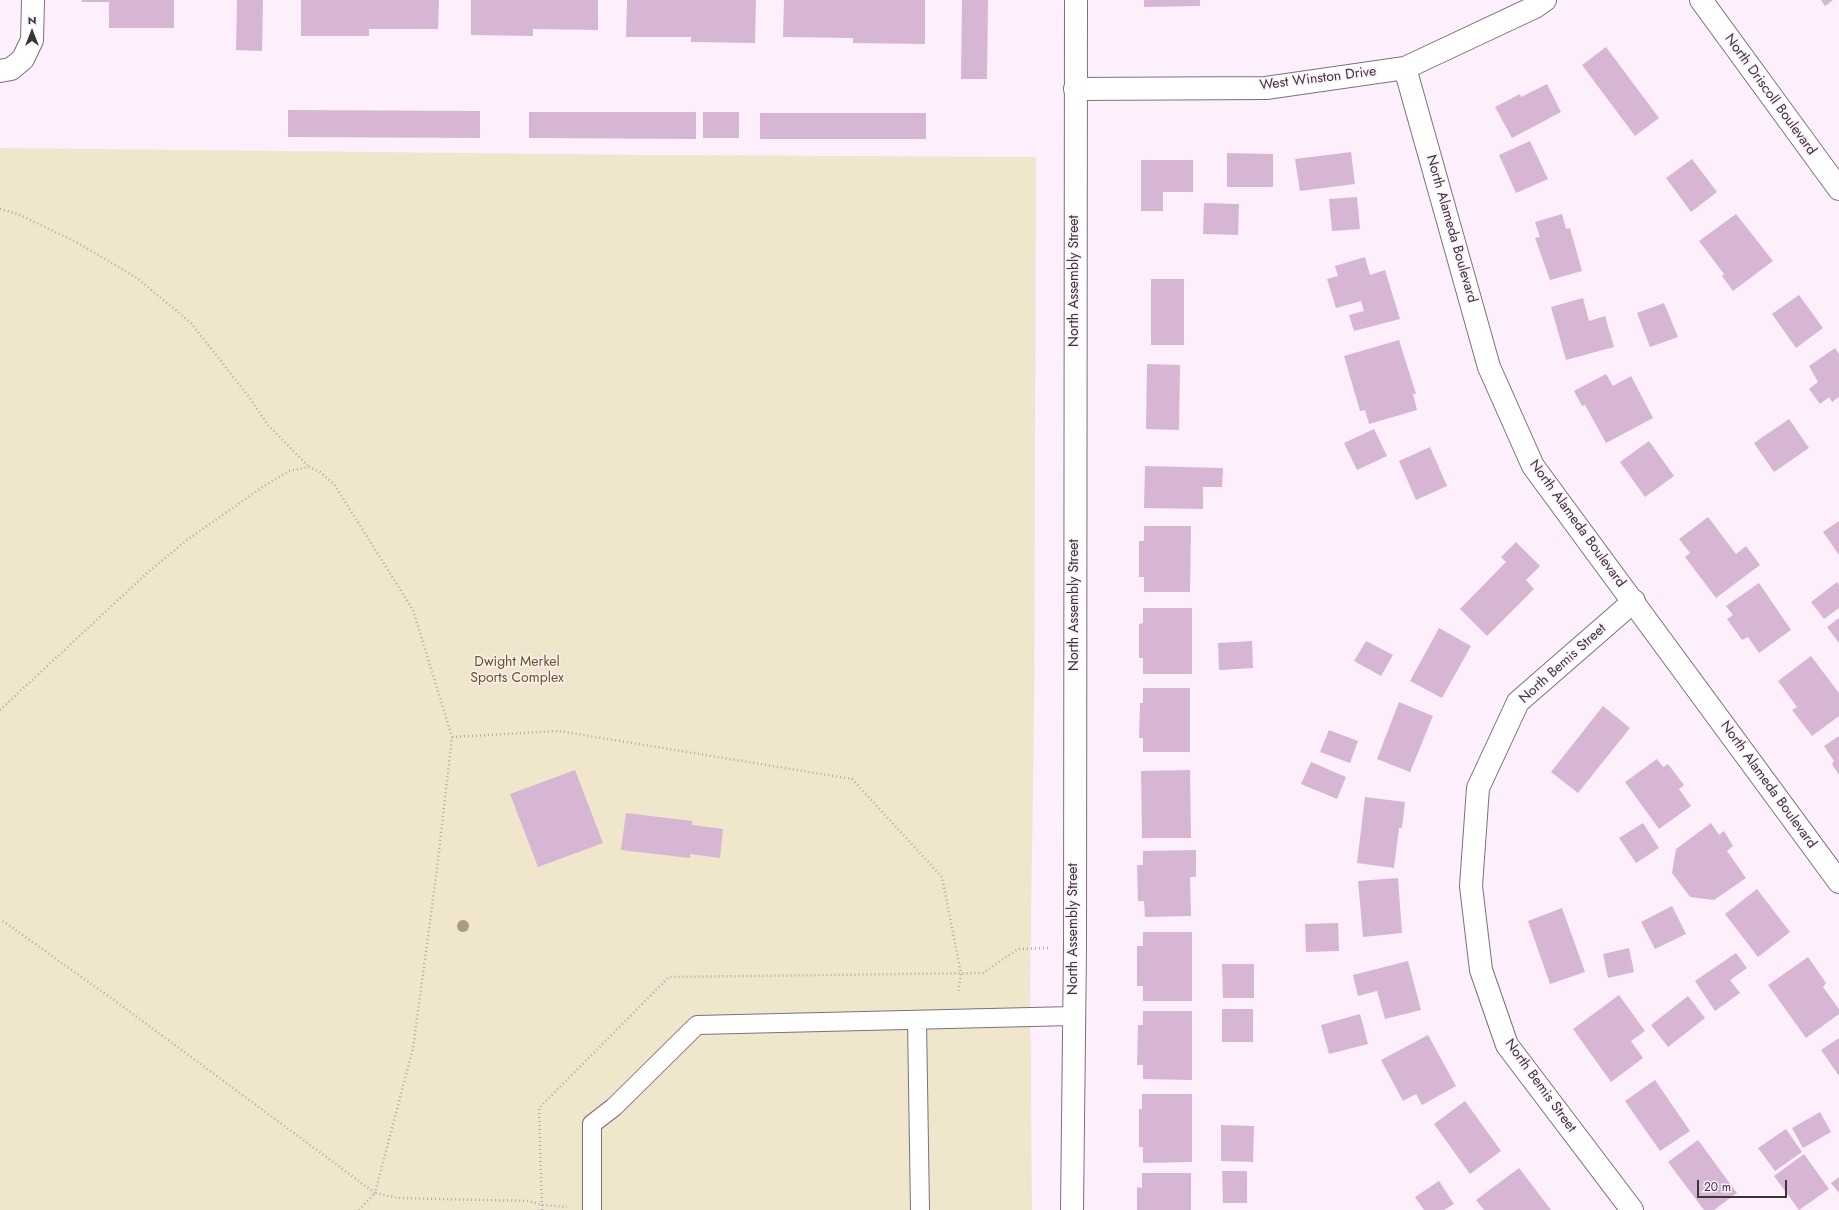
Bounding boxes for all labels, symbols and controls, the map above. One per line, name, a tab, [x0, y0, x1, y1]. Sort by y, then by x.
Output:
north arrow	[12, 12, 52, 52]
text: N	[28, 12, 36, 28]
street label: North Driscoll Boulevard	[1720, 31, 1820, 159]
street label: West Winston Drive	[1259, 64, 1377, 94]
street label: North Alameda Boulevard	[1422, 153, 1480, 305]
street label: North Assembly Street	[1067, 215, 1083, 347]
street label: North Alameda Boulevard	[1525, 457, 1629, 591]
street label: North Assembly Street	[1067, 539, 1083, 671]
street label: North Bemis Street	[1516, 621, 1610, 707]
park label: Dwight Merkel Sports Complex	[470, 655, 564, 688]
street label: North Alameda Boulevard	[1716, 718, 1820, 852]
street label: North Assembly Street	[1066, 863, 1082, 995]
street label: North Bemis Street	[1501, 1036, 1579, 1136]
scale bar	[1699, 1172, 1789, 1198]
text: 20 m	[1704, 1178, 1731, 1196]

